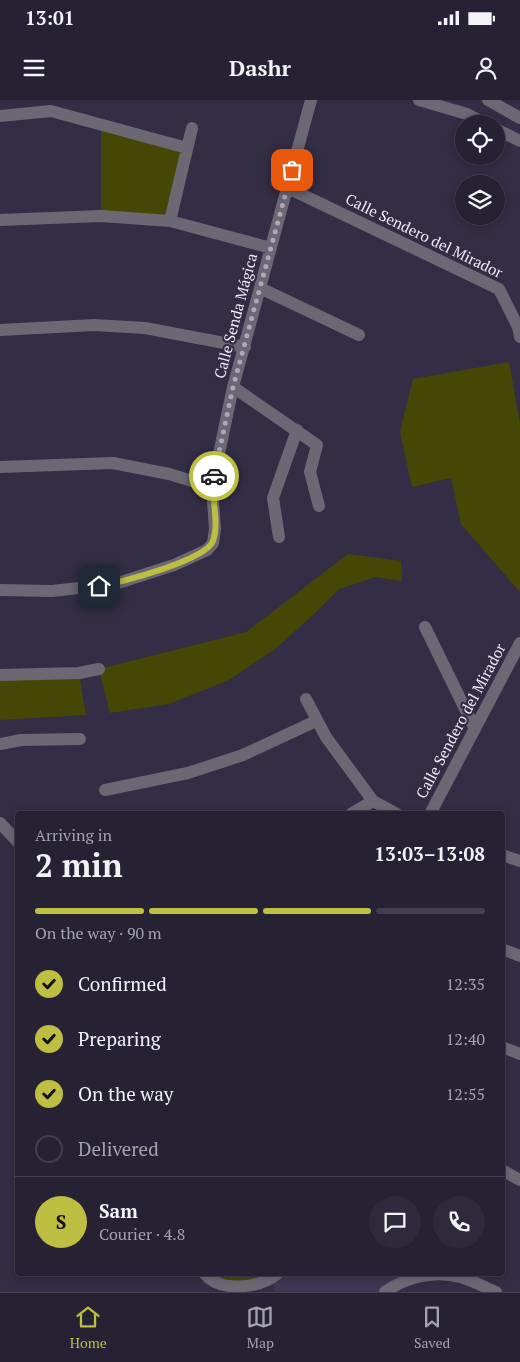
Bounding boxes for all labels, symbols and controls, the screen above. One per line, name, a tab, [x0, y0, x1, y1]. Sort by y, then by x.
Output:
text: 13:01	[25, 5, 74, 30]
text: Dashr	[229, 53, 291, 82]
icon: menu	[20, 54, 48, 82]
icon: person	[472, 54, 500, 82]
map controls	[455, 115, 505, 225]
button: locate	[455, 115, 505, 165]
pin	[271, 149, 313, 191]
icon: bag	[278, 156, 306, 184]
button: layers	[455, 175, 505, 225]
street label: Calle Sendero del Mirador	[342, 188, 507, 282]
street label: Calle Senda Mágica	[209, 250, 262, 381]
courier	[189, 451, 239, 501]
icon: car	[200, 462, 228, 490]
pin	[78, 565, 120, 607]
icon: home	[85, 572, 113, 600]
street label: Calle Sendero del Mirador	[411, 639, 510, 802]
text: Arriving in	[35, 824, 112, 846]
text: 13:03–13:08	[374, 841, 485, 866]
text: 2 min	[35, 844, 123, 886]
text: On the way · 90 m	[35, 922, 162, 944]
icon: check	[35, 970, 63, 998]
text: Confirmed	[78, 971, 167, 996]
text: 12:35	[446, 973, 485, 995]
icon: check	[35, 1025, 63, 1053]
text: Preparing	[78, 1026, 161, 1051]
text: 12:40	[446, 1028, 485, 1050]
icon: check	[35, 1080, 63, 1108]
text: On the way	[78, 1081, 173, 1106]
text: 12:55	[446, 1083, 485, 1105]
text: Delivered	[78, 1136, 159, 1161]
button: chat	[369, 1196, 421, 1248]
button: phone	[433, 1196, 485, 1248]
text: Sam	[99, 1198, 138, 1223]
text: S	[56, 1209, 66, 1234]
text: Courier · 4.8	[99, 1223, 185, 1245]
tab: Home	[70, 1303, 107, 1352]
tab: Map	[246, 1303, 274, 1352]
tab: Saved	[414, 1303, 450, 1352]

